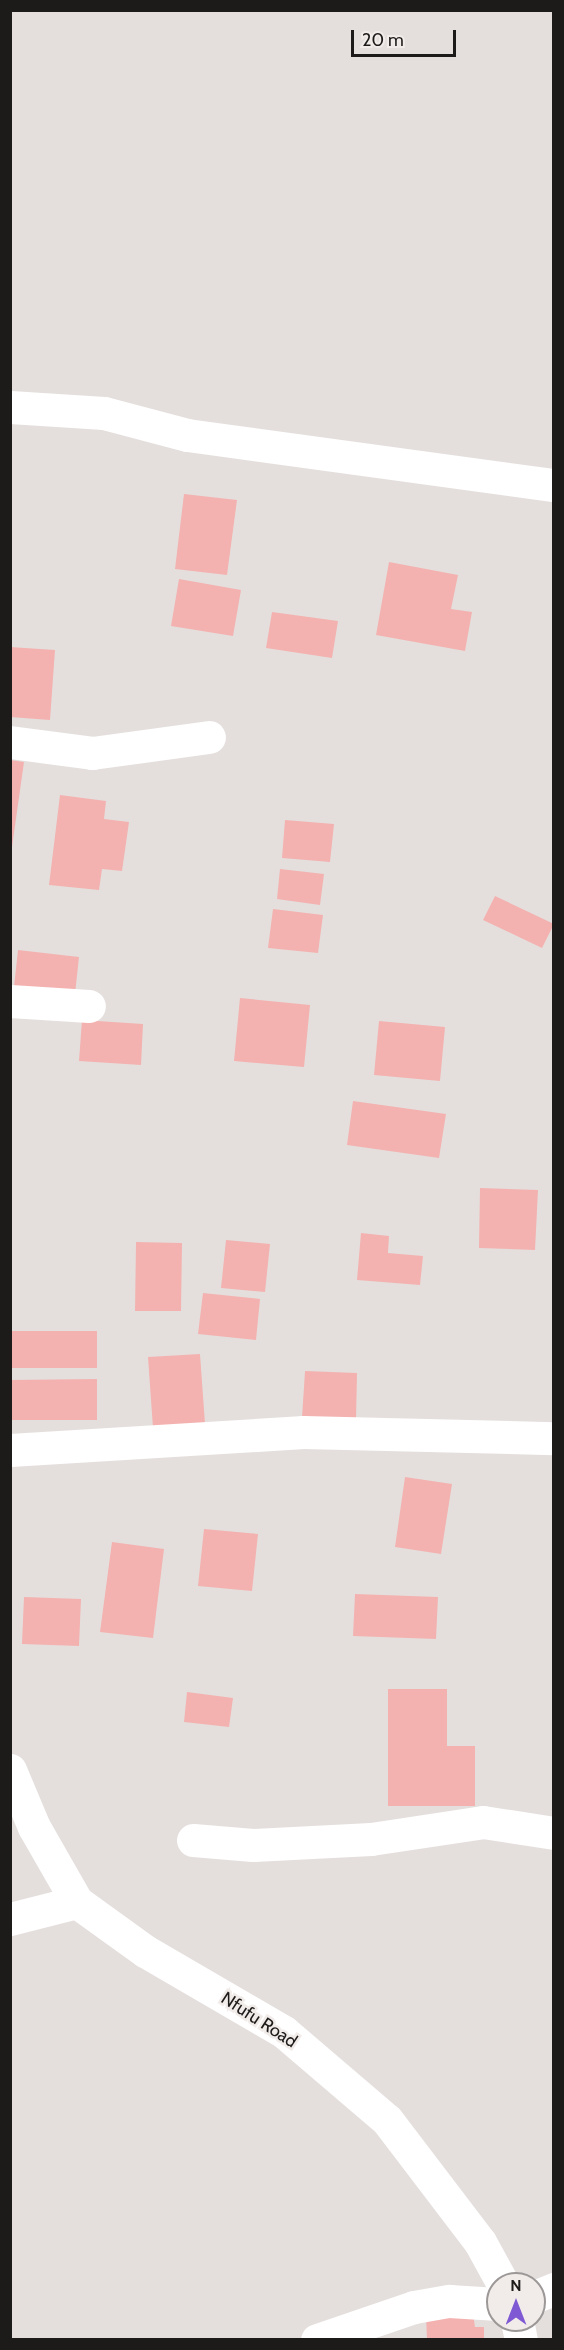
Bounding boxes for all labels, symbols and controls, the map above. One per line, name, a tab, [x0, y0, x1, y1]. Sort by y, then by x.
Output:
scale bar	[354, 18, 459, 56]
text: 20 m	[362, 29, 404, 51]
street label: Nfufu Road	[217, 1987, 301, 2053]
north arrow	[486, 2272, 546, 2332]
text: N	[510, 2276, 522, 2295]

